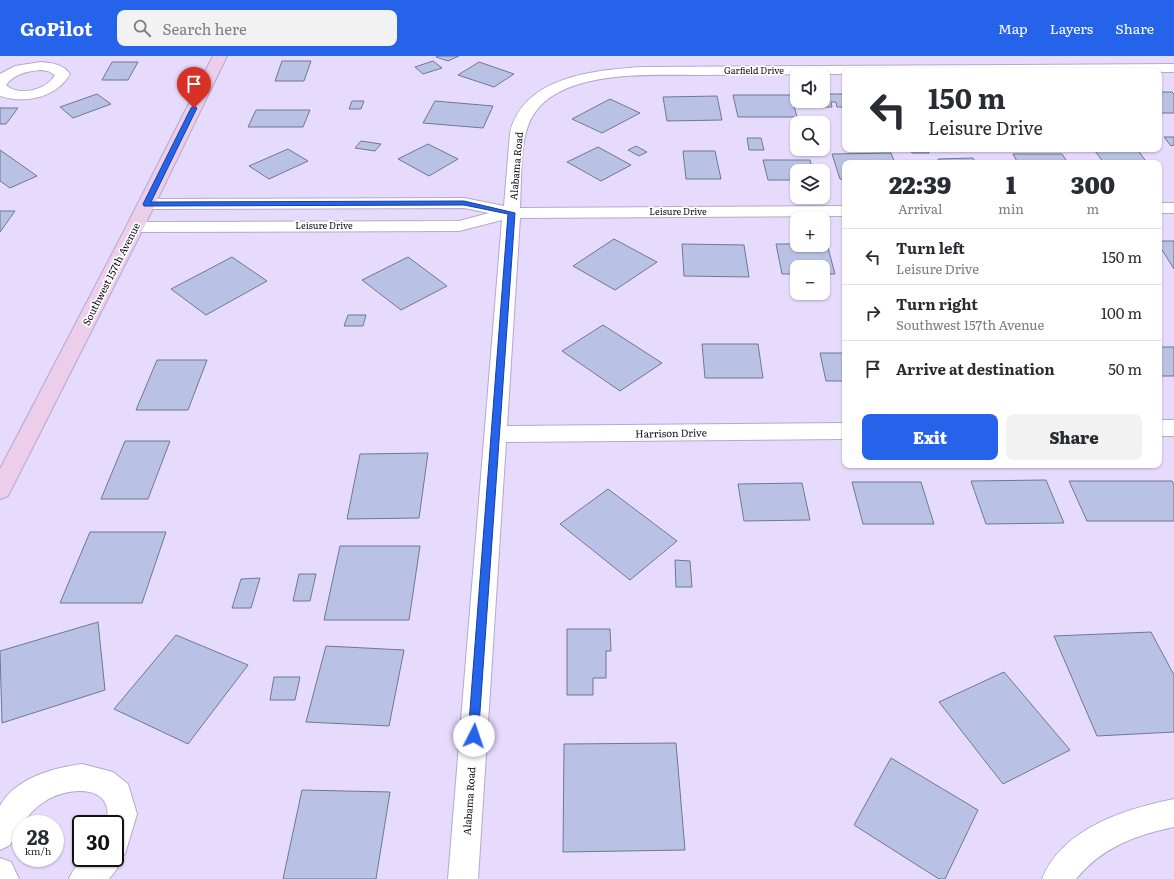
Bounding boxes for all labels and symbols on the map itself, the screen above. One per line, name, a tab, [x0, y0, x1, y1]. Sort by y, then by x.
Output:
street label: Garfield Drive	[724, 63, 784, 77]
pin	[177, 67, 211, 108]
street label: Alabama Road	[505, 131, 526, 201]
street label: Leisure Drive	[649, 204, 707, 218]
street label: Leisure Drive	[295, 218, 353, 232]
street label: Southwest 157th Avenue	[78, 220, 143, 328]
street label: Harrison Drive	[635, 424, 707, 441]
position arrow	[453, 715, 495, 757]
street label: Alabama Road	[459, 766, 478, 836]
speed limit sign: 30	[72, 815, 124, 867]

